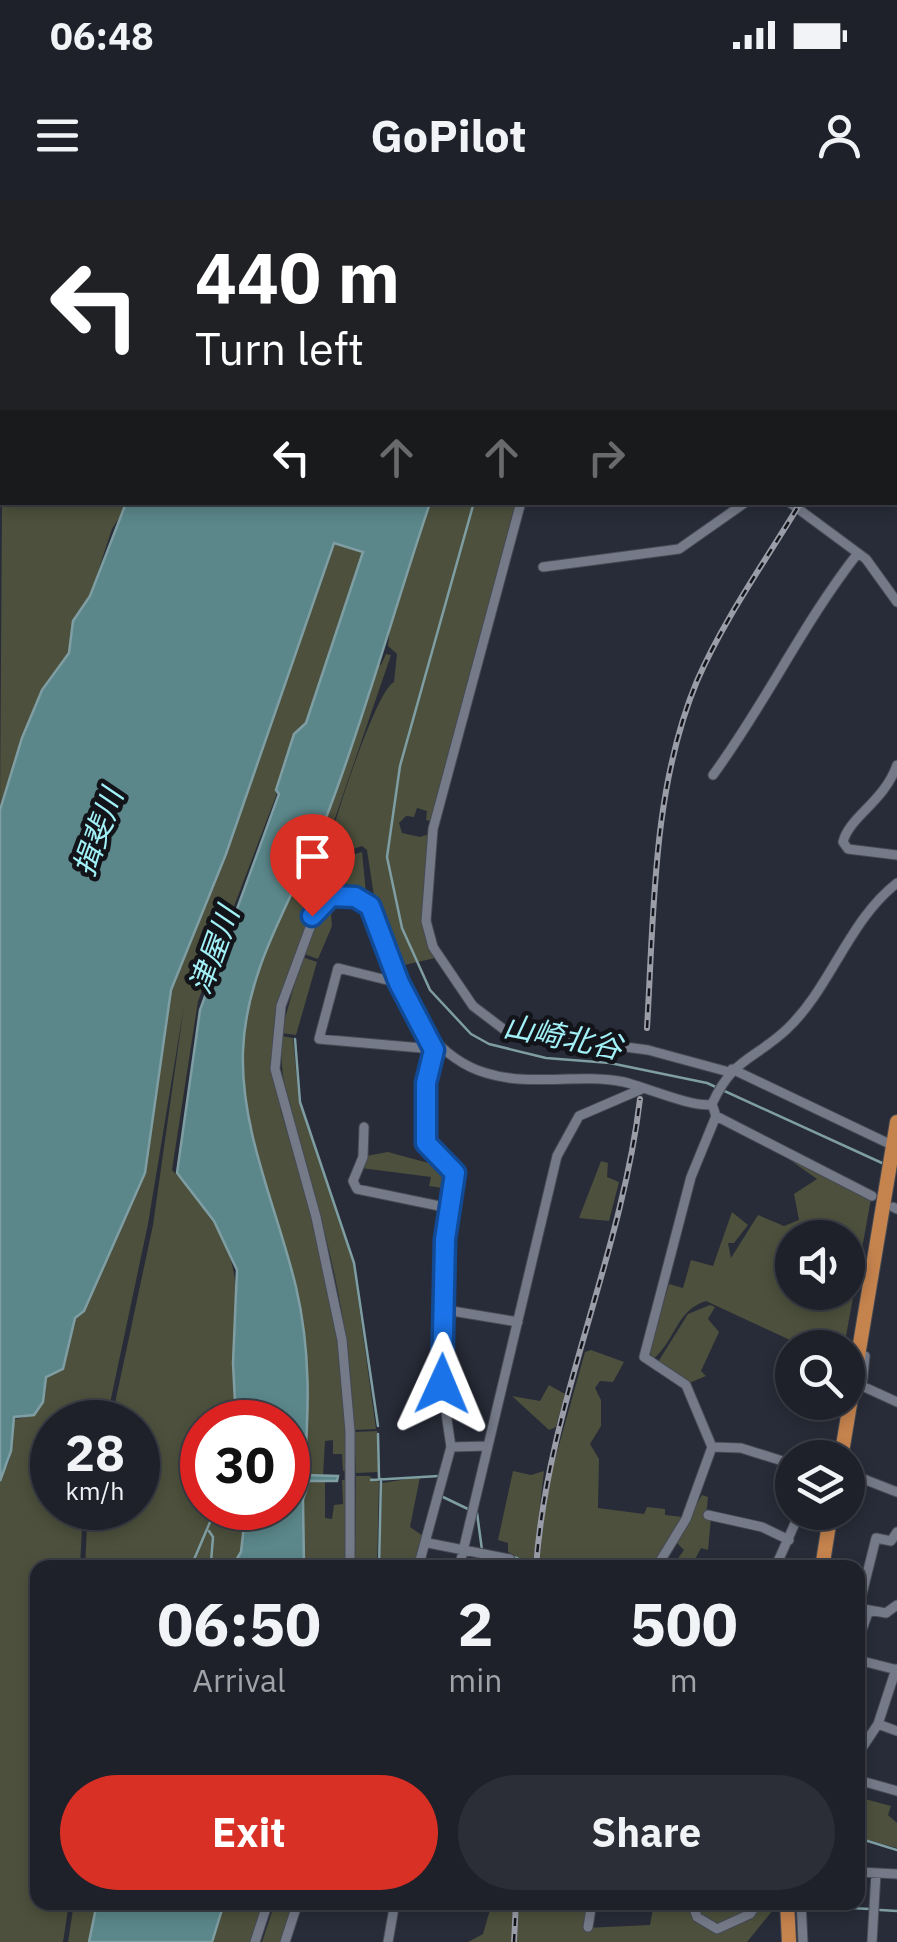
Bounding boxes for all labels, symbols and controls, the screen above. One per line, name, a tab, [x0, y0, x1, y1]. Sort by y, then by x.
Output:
text: 06:48	[50, 11, 154, 60]
text: GoPilot	[370, 106, 527, 164]
icon: menu	[30, 108, 85, 163]
icon: person	[812, 108, 867, 163]
text: 440 m	[195, 231, 400, 322]
icon: left	[30, 240, 160, 370]
text: Turn left	[195, 319, 364, 377]
icon: left	[264, 430, 319, 485]
icon: ahead	[369, 430, 424, 485]
icon: ahead	[474, 430, 529, 485]
icon: right	[579, 430, 634, 485]
water label: 揖斐川	[63, 780, 132, 881]
pin	[270, 814, 355, 917]
icon: arrive	[285, 829, 340, 884]
water label: 津屋川	[179, 898, 248, 999]
water label: 山崎北谷	[500, 1005, 629, 1067]
map controls	[775, 1220, 865, 1530]
button: sound	[775, 1220, 865, 1310]
button: search	[775, 1330, 865, 1420]
position arrow	[390, 1332, 494, 1436]
speed limit sign: 30	[180, 1400, 310, 1530]
text: 28	[65, 1420, 125, 1485]
button: layers	[775, 1440, 865, 1530]
text: km/h	[66, 1474, 124, 1507]
text: 06:50	[157, 1584, 321, 1663]
text: 2	[457, 1584, 493, 1663]
text: 500	[630, 1584, 738, 1663]
text: Arrival	[193, 1659, 286, 1701]
text: min	[448, 1659, 502, 1701]
text: m	[670, 1659, 698, 1701]
button: Exit	[60, 1775, 438, 1890]
button: Share	[458, 1775, 835, 1890]

